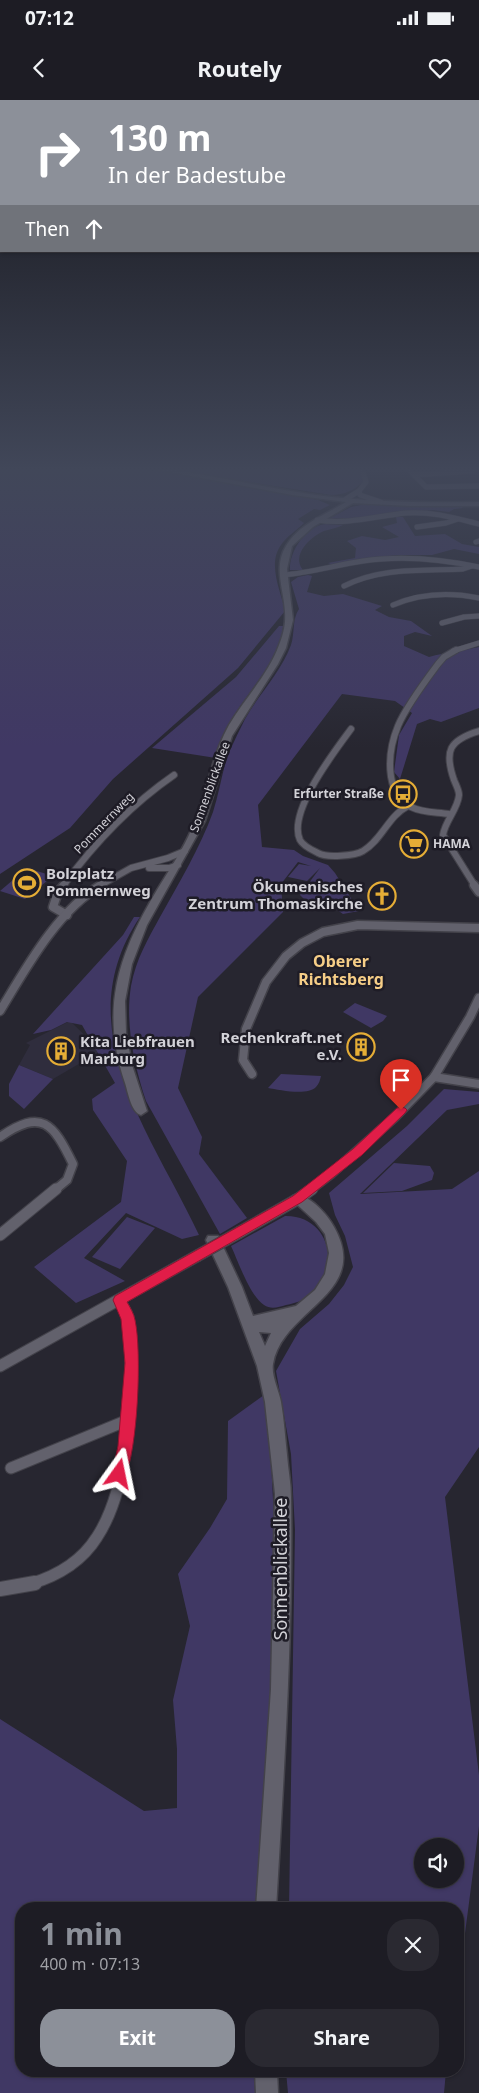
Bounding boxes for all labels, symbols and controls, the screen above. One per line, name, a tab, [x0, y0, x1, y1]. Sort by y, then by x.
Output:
text: 07:12	[25, 5, 74, 31]
text: Routely	[197, 53, 282, 83]
icon: back	[25, 54, 53, 82]
icon: heart	[426, 54, 454, 82]
text: 130 m	[108, 114, 211, 161]
icon: right	[25, 120, 90, 185]
text: In der Badestube	[108, 159, 286, 189]
icon: ahead	[80, 215, 108, 243]
text: Then	[25, 216, 70, 242]
street label: Sonnenblickallee	[185, 739, 234, 834]
bus stop icon: Erfurter Straße	[388, 779, 418, 809]
place label: Erfurter Straße	[294, 785, 384, 802]
street label: Pommernweg	[70, 788, 137, 857]
supermarket icon: HAMA	[399, 829, 429, 859]
place label: HAMA	[433, 835, 471, 852]
place label: Bolzplatz Pommernweg	[46, 863, 151, 900]
sports icon: Bolzplatz Pommernweg	[12, 868, 42, 898]
place label: Ökumenisches Zentrum Thomaskirche	[189, 876, 363, 913]
church icon: Ökumenisches Zentrum Thomaskirche	[367, 881, 397, 911]
district label: Oberer Richtsberg	[298, 950, 384, 990]
place label: Rechenkraft.net e.V.	[221, 1027, 342, 1064]
place label: Kita Liebfrauen Marburg	[80, 1031, 195, 1068]
building icon: Rechenkraft.net e.V.	[346, 1032, 376, 1062]
building icon: Kita Liebfrauen Marburg	[46, 1036, 76, 1066]
pin	[380, 1059, 422, 1110]
icon: arrive	[387, 1066, 415, 1094]
position arrow	[92, 1447, 144, 1499]
street label: Sonnenblickallee	[268, 1498, 292, 1640]
map controls	[414, 1838, 464, 1888]
button: sound	[414, 1838, 464, 1888]
text: 1 min	[40, 1913, 123, 1954]
button: close	[387, 1919, 439, 1971]
text: 400 m · 07:13	[40, 1953, 140, 1975]
button: Exit	[40, 2009, 235, 2067]
button: Share	[245, 2009, 439, 2067]

